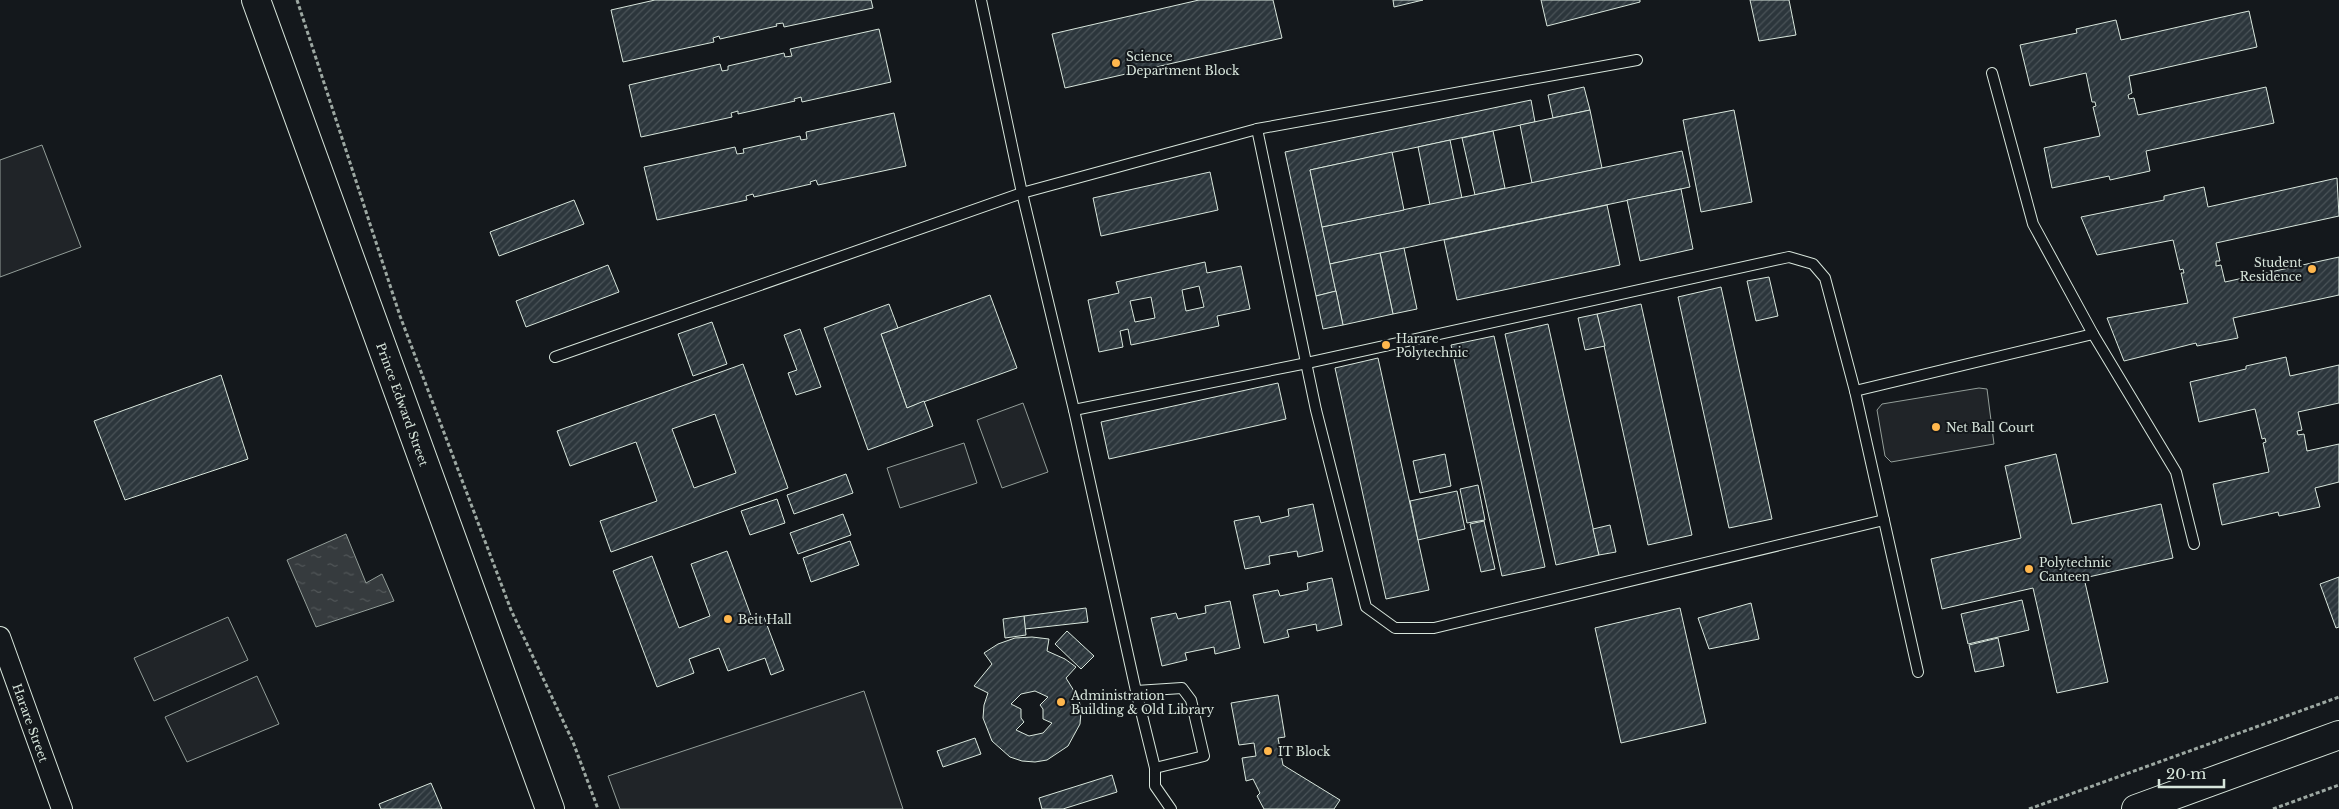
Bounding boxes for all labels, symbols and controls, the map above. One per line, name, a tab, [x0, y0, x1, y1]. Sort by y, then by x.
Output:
place label: Science Department Block	[1126, 49, 1240, 78]
marker: Science Department Block	[1110, 57, 1122, 69]
place label: Student Residence	[2240, 255, 2302, 284]
marker: Student Residence	[2306, 263, 2318, 275]
place label: Harare Polytechnic	[1396, 331, 1469, 360]
marker: Harare Polytechnic	[1380, 339, 1392, 351]
street label: Prince Edward Street	[374, 340, 432, 468]
place label: Net Ball Court	[1946, 420, 2035, 435]
marker: Net Ball Court	[1930, 421, 1942, 433]
place label: Polytechnic Canteen	[2039, 555, 2112, 584]
marker: Polytechnic Canteen	[2023, 563, 2035, 575]
place label: Beit Hall	[738, 612, 792, 627]
marker: Beit Hall	[722, 613, 734, 625]
street label: Harare Street	[10, 681, 52, 764]
place label: Administration Building & Old Library	[1070, 688, 1215, 717]
marker: Administration Building & Old Library	[1055, 696, 1067, 708]
place label: IT Block	[1278, 744, 1331, 759]
marker: IT Block	[1262, 745, 1274, 757]
scale bar	[2159, 756, 2224, 788]
text: 20 m	[2166, 764, 2206, 783]

